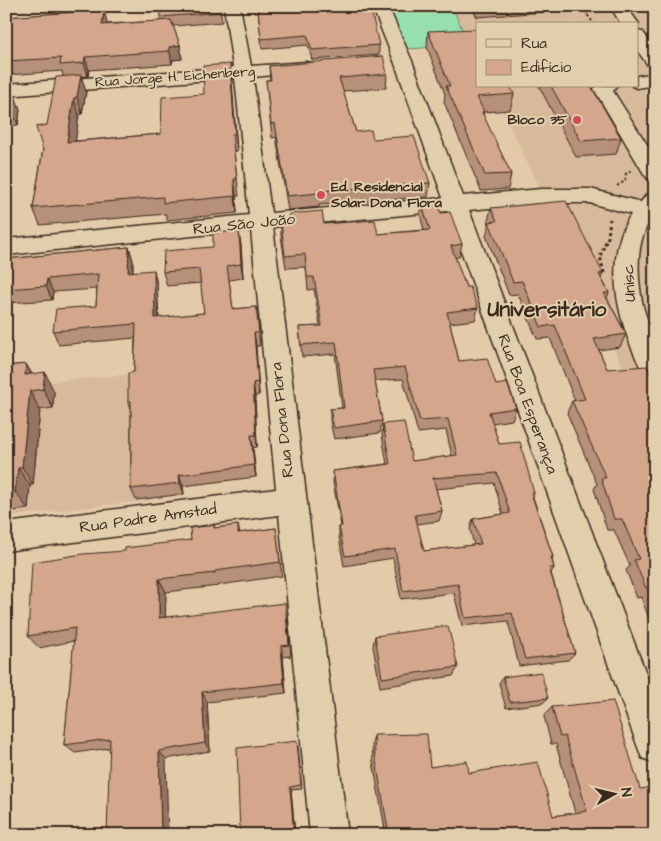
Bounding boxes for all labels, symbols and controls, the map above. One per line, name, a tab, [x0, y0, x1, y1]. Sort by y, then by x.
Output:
legend	[476, 22, 638, 88]
text: Rua	[521, 33, 547, 54]
text: Edifício	[521, 57, 572, 78]
street label: Rua Jorge H. Eichenberg	[94, 61, 256, 93]
place label: Bloco 35	[508, 110, 568, 130]
marker: Bloco 35	[571, 114, 583, 126]
place label: Ed. Residencial Solar Dona Flora	[330, 177, 443, 213]
marker: Ed. Residencial Solar Dona Flora	[315, 189, 327, 201]
street label: Rua São João	[192, 208, 296, 240]
street label: Unisc	[617, 263, 641, 303]
district label: Universitário	[488, 295, 607, 324]
street label: Rua Boa Esperança	[492, 331, 564, 477]
street label: Rua Dona Flora	[265, 361, 299, 479]
street label: Rua Padre Amstad	[78, 497, 218, 539]
north arrow	[588, 768, 638, 818]
text: N	[615, 787, 636, 798]

